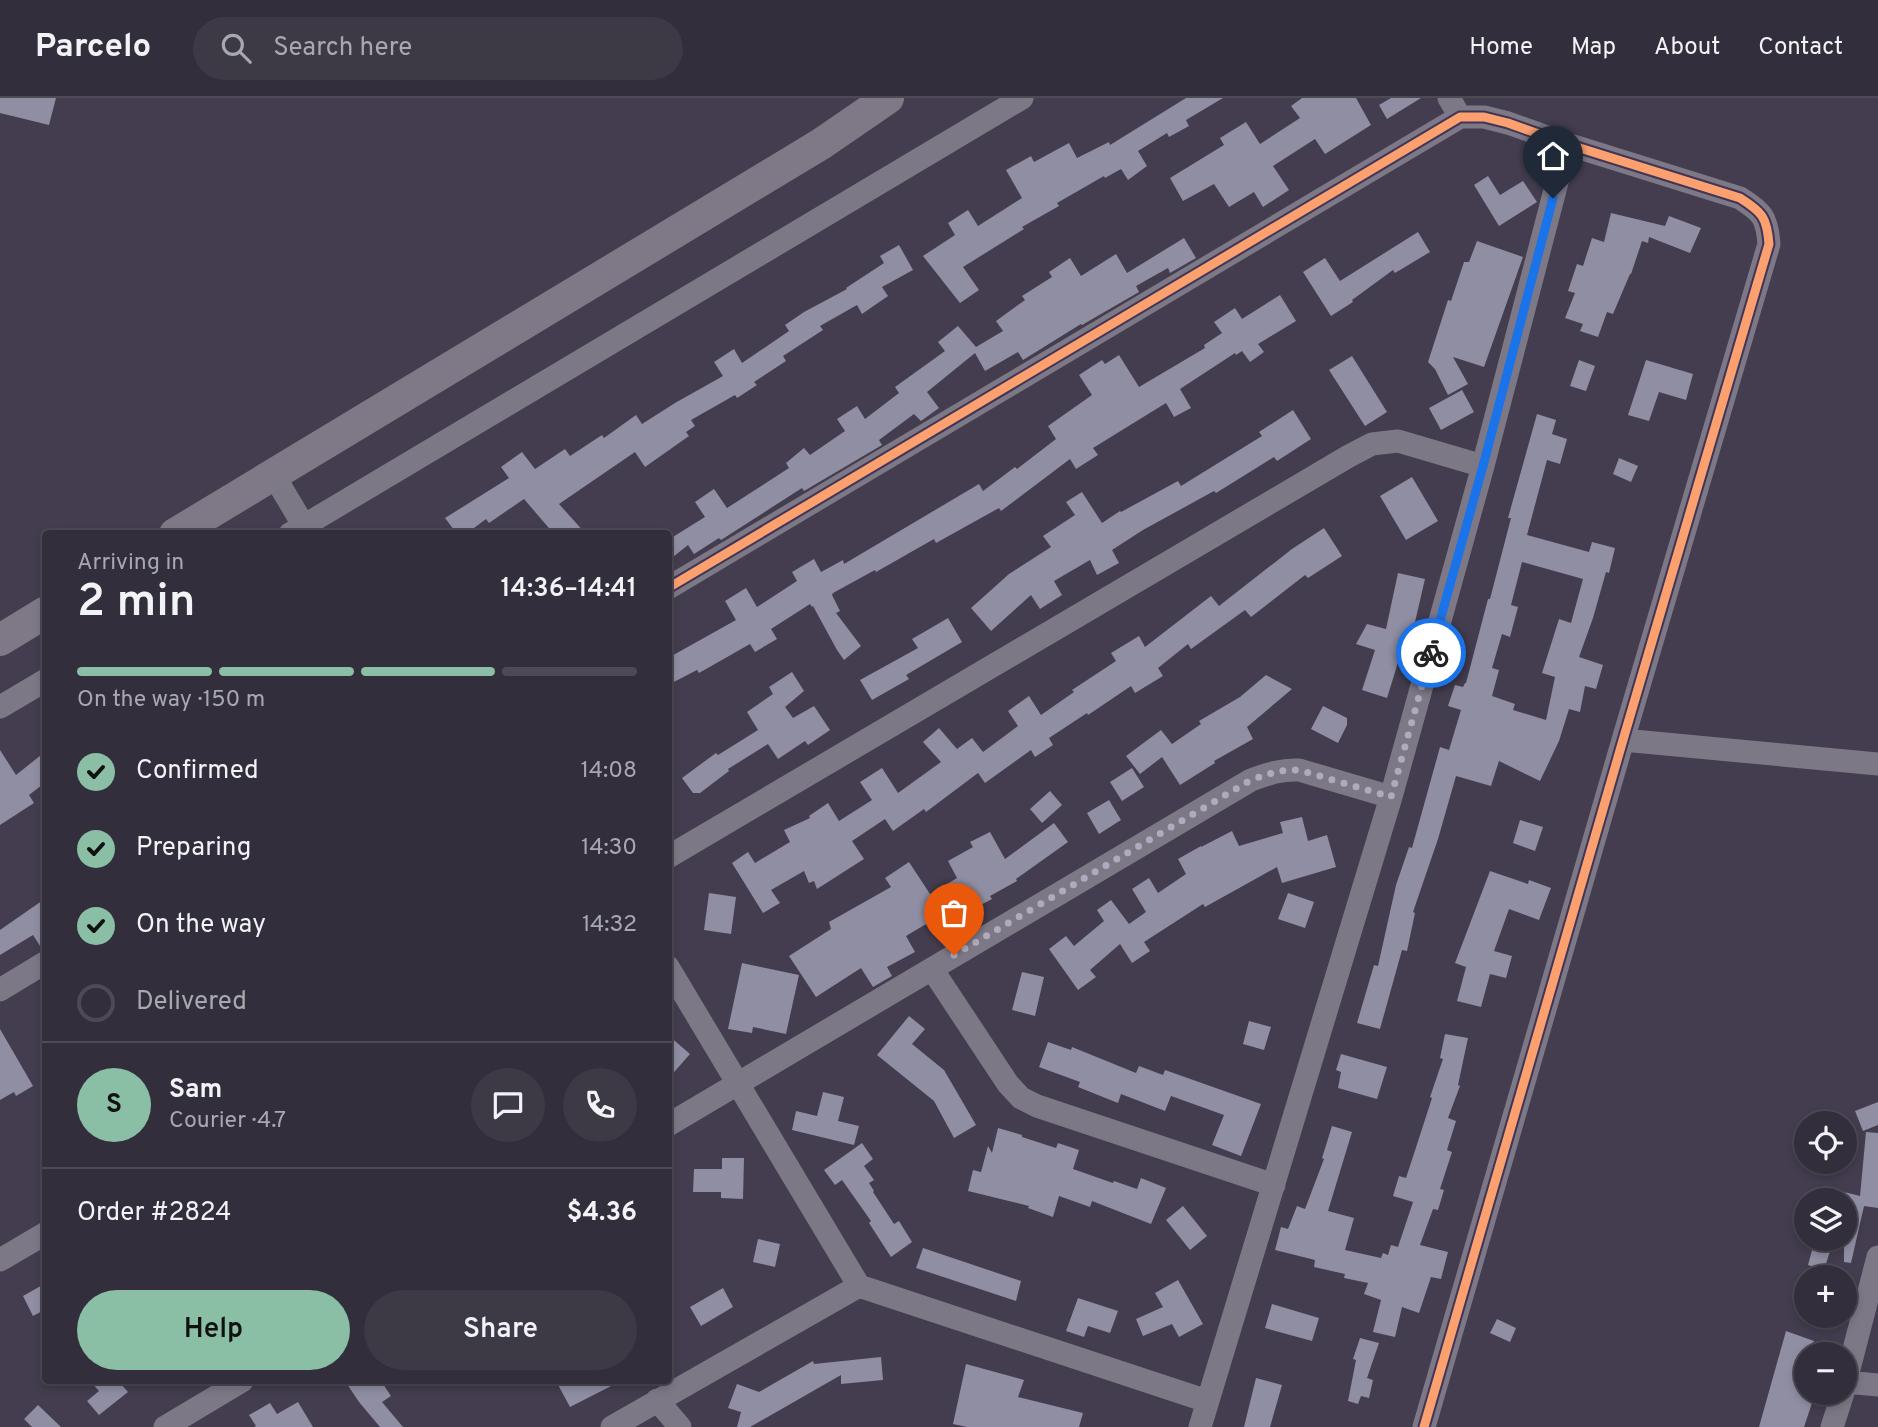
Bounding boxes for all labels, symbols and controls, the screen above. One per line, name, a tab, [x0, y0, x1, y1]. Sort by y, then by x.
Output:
search box	[193, 17, 683, 80]
text: Parcelo	[35, 27, 151, 69]
icon: search	[217, 29, 255, 67]
text: Search here	[273, 32, 412, 65]
text: Home	[1469, 33, 1533, 63]
text: Map	[1571, 33, 1616, 63]
text: About	[1654, 33, 1720, 63]
text: Contact	[1758, 33, 1843, 63]
pin	[1523, 126, 1583, 198]
icon: home	[1534, 137, 1572, 175]
text: Arriving in	[77, 549, 184, 578]
text: 14:36–14:41	[500, 573, 637, 606]
text: 2 min	[77, 574, 196, 633]
courier	[1396, 618, 1466, 688]
icon: bike	[1412, 634, 1450, 672]
text: On the way · 150 m	[77, 686, 265, 715]
icon: check	[77, 753, 115, 791]
text: Confirmed	[136, 755, 259, 788]
text: 14:08	[581, 757, 637, 786]
icon: check	[77, 830, 115, 868]
text: Preparing	[136, 832, 251, 865]
text: 14:30	[581, 834, 637, 863]
pin	[924, 883, 984, 955]
icon: bag	[935, 894, 973, 932]
icon: check	[77, 907, 115, 945]
text: On the way	[136, 909, 266, 942]
text: 14:32	[582, 911, 637, 940]
text: Delivered	[136, 986, 247, 1019]
button: chat	[471, 1068, 545, 1142]
button: phone	[563, 1068, 637, 1142]
text: Sam	[169, 1074, 222, 1107]
text: S	[106, 1089, 122, 1122]
text: Courier · 4.7	[169, 1107, 286, 1136]
map controls	[1794, 1111, 1857, 1405]
button: locate	[1794, 1111, 1857, 1174]
button: layers	[1794, 1188, 1857, 1251]
text: Order #2824	[77, 1197, 231, 1230]
text: $4.36	[567, 1197, 637, 1230]
button: +	[1794, 1265, 1857, 1328]
button: Help	[77, 1290, 350, 1370]
button: Share	[364, 1290, 637, 1370]
button: −	[1794, 1342, 1857, 1405]

